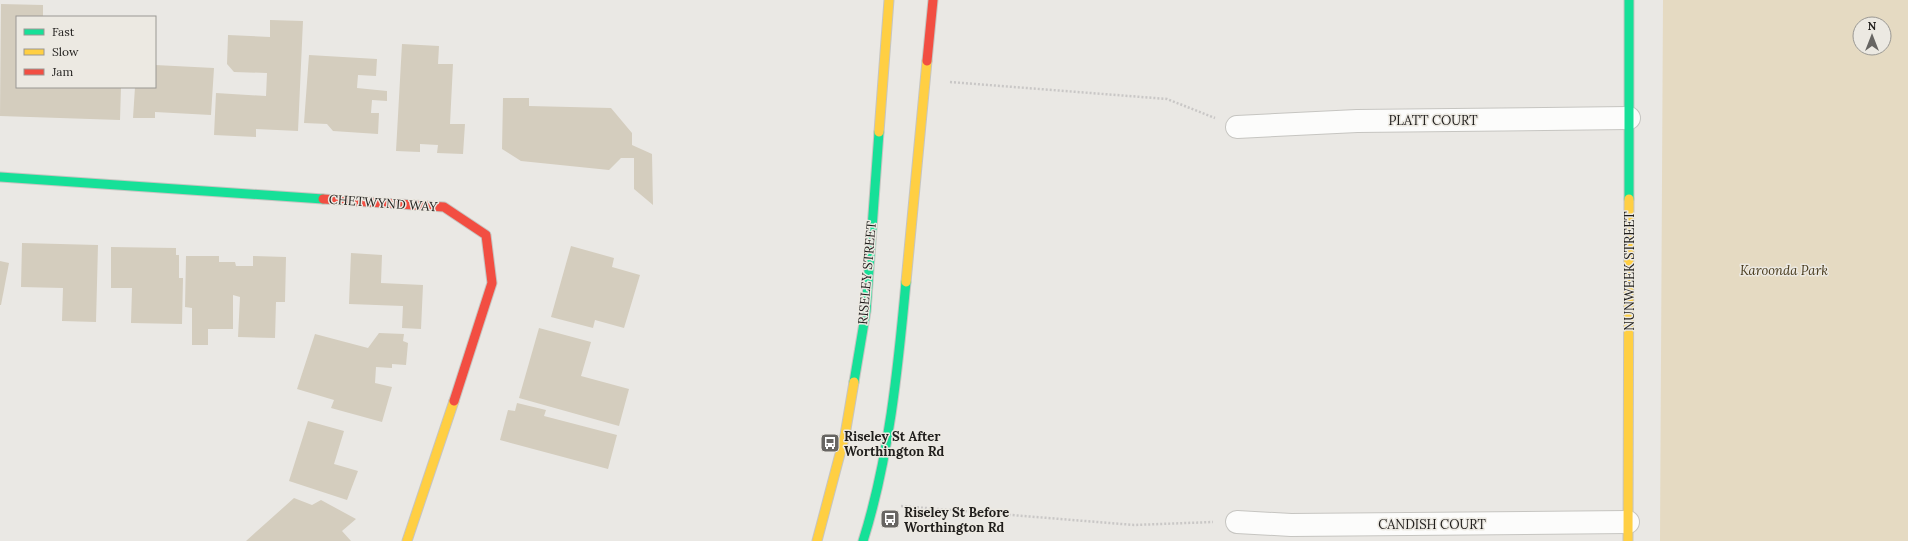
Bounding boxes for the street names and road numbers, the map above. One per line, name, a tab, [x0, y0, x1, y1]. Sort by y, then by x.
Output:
street label: PLATT COURT	[1388, 112, 1478, 129]
street label: CHETWYND WAY	[328, 191, 439, 215]
street label: NUNWEEK STREET	[1621, 211, 1638, 331]
street label: RISELEY STREET	[854, 220, 880, 325]
street label: CANDISH COURT	[1378, 516, 1486, 533]

